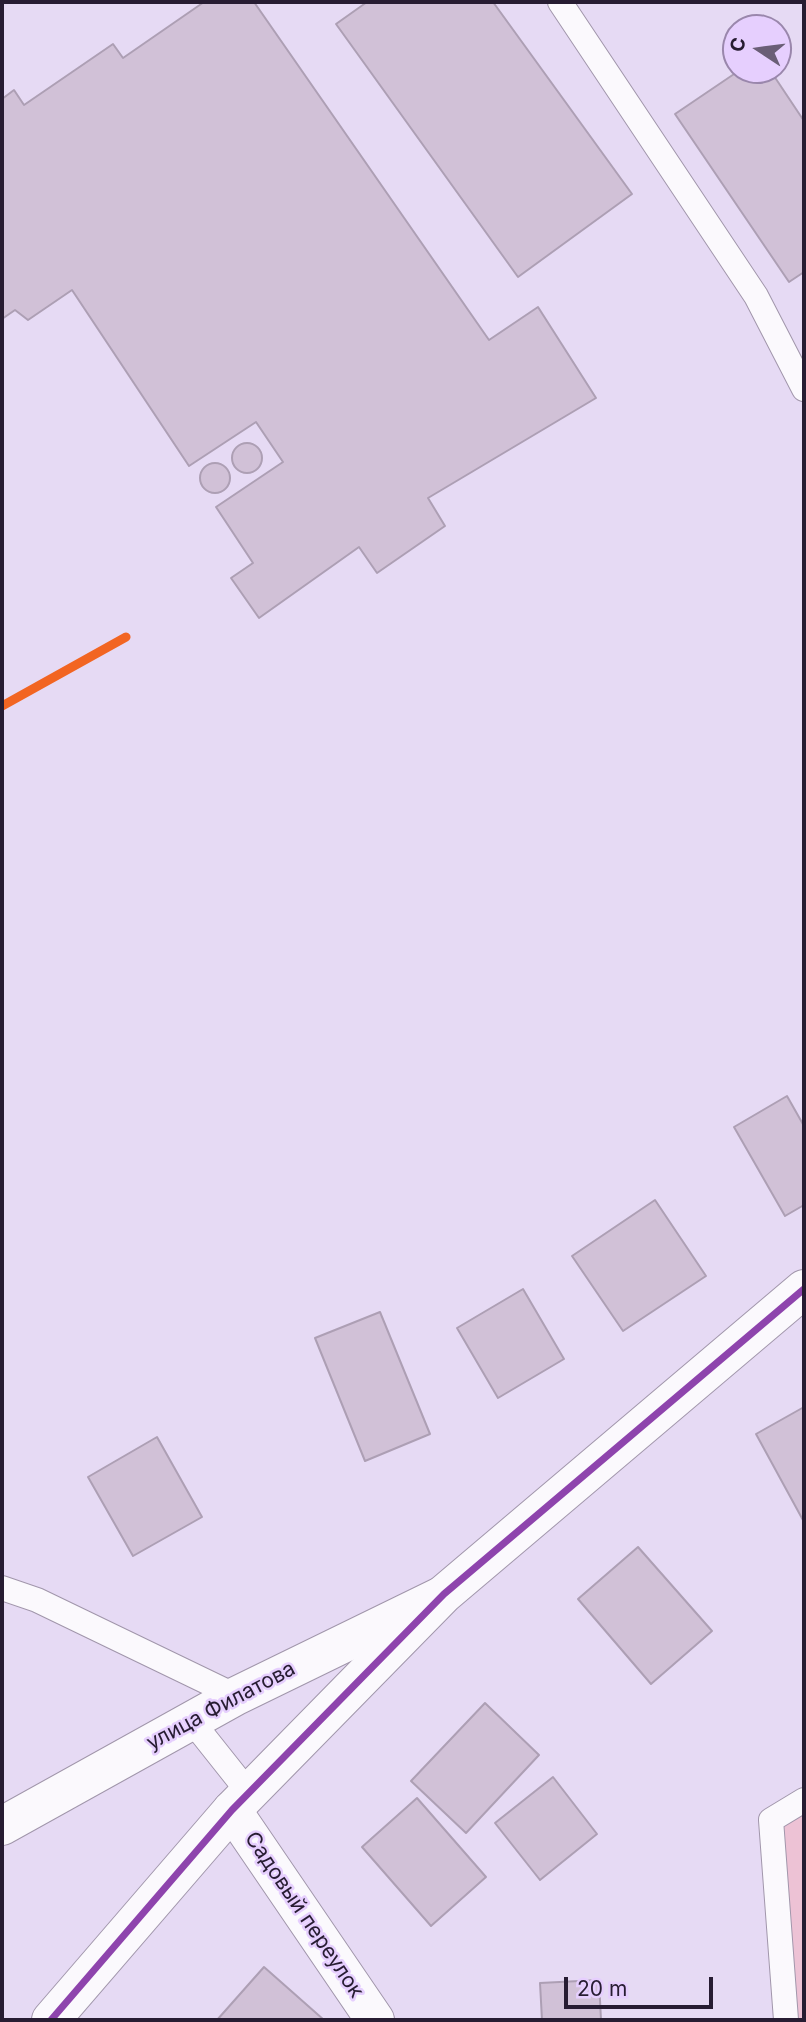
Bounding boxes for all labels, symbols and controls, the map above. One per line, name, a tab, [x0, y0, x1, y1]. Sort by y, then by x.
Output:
north arrow	[722, 14, 792, 84]
text: С	[725, 35, 751, 54]
street label: улица Филатова	[142, 1656, 300, 1756]
street label: Садовый переулок	[239, 1827, 369, 2003]
scale bar	[568, 1962, 717, 2006]
text: 20 m	[577, 1976, 627, 2001]

